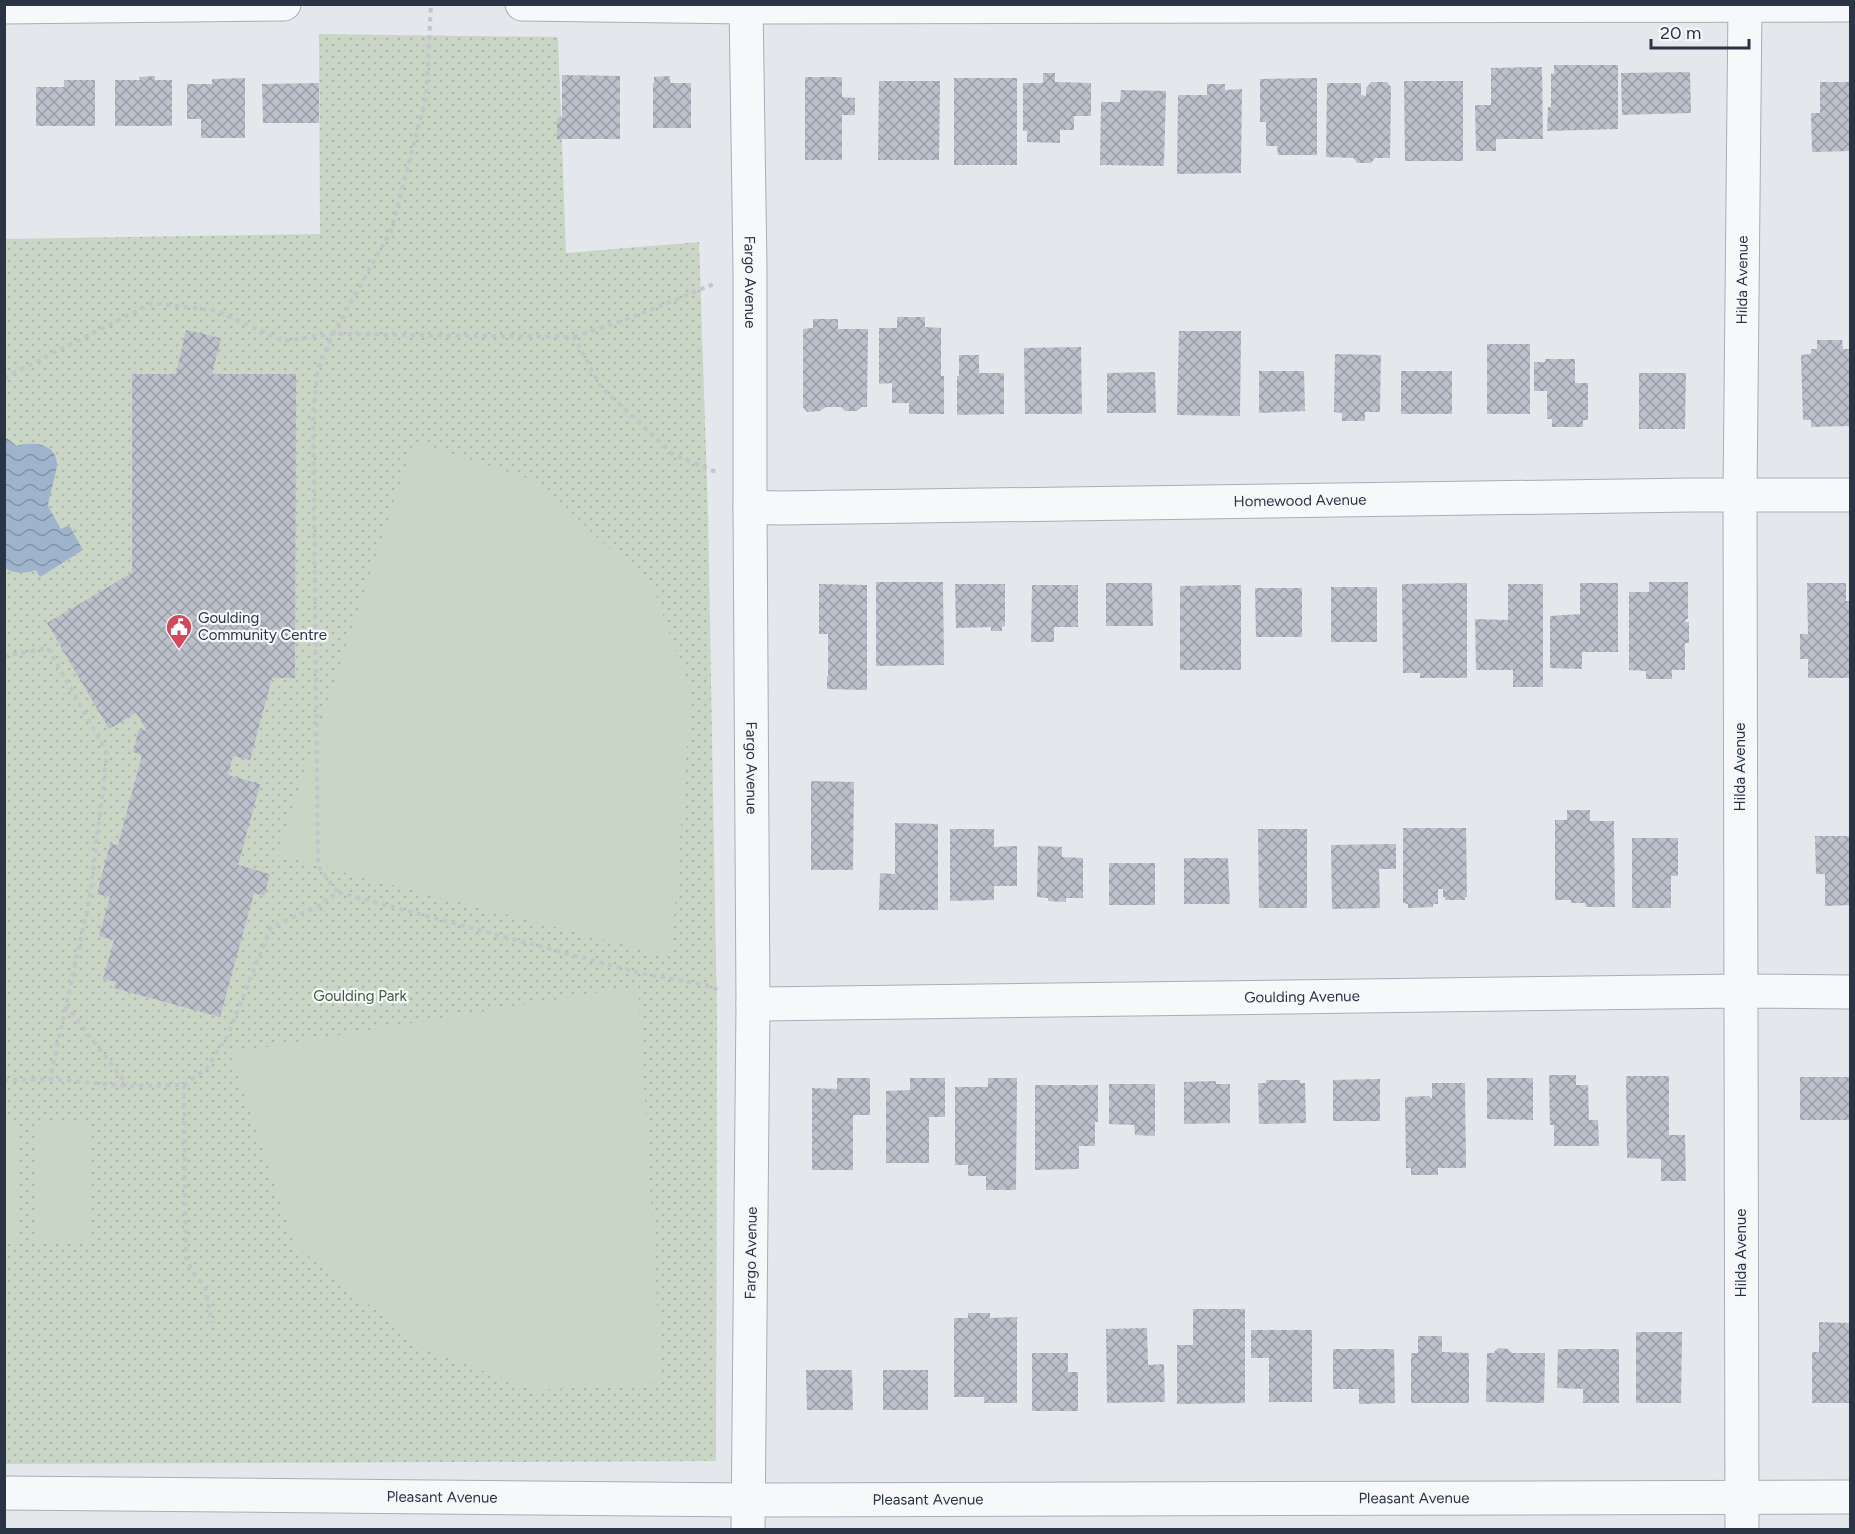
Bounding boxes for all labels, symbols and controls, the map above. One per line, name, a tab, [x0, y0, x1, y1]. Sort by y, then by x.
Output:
scale bar	[1651, 12, 1748, 50]
text: 20 m	[1660, 22, 1701, 44]
street label: Fargo Avenue	[740, 235, 759, 328]
street label: Hilda Avenue	[1733, 235, 1752, 325]
street label: Homewood Avenue	[1233, 491, 1367, 511]
place label: Goulding Community Centre	[198, 609, 327, 644]
public building icon: Goulding Community Centre	[164, 612, 194, 650]
street label: Fargo Avenue	[742, 722, 761, 814]
street label: Hilda Avenue	[1731, 723, 1749, 811]
park label: Goulding Park	[313, 987, 407, 1005]
street label: Goulding Avenue	[1244, 987, 1360, 1007]
street label: Fargo Avenue	[741, 1206, 761, 1300]
street label: Hilda Avenue	[1732, 1209, 1750, 1297]
street label: Pleasant Avenue	[386, 1488, 498, 1507]
street label: Pleasant Avenue	[1358, 1489, 1470, 1507]
street label: Pleasant Avenue	[872, 1490, 984, 1509]

